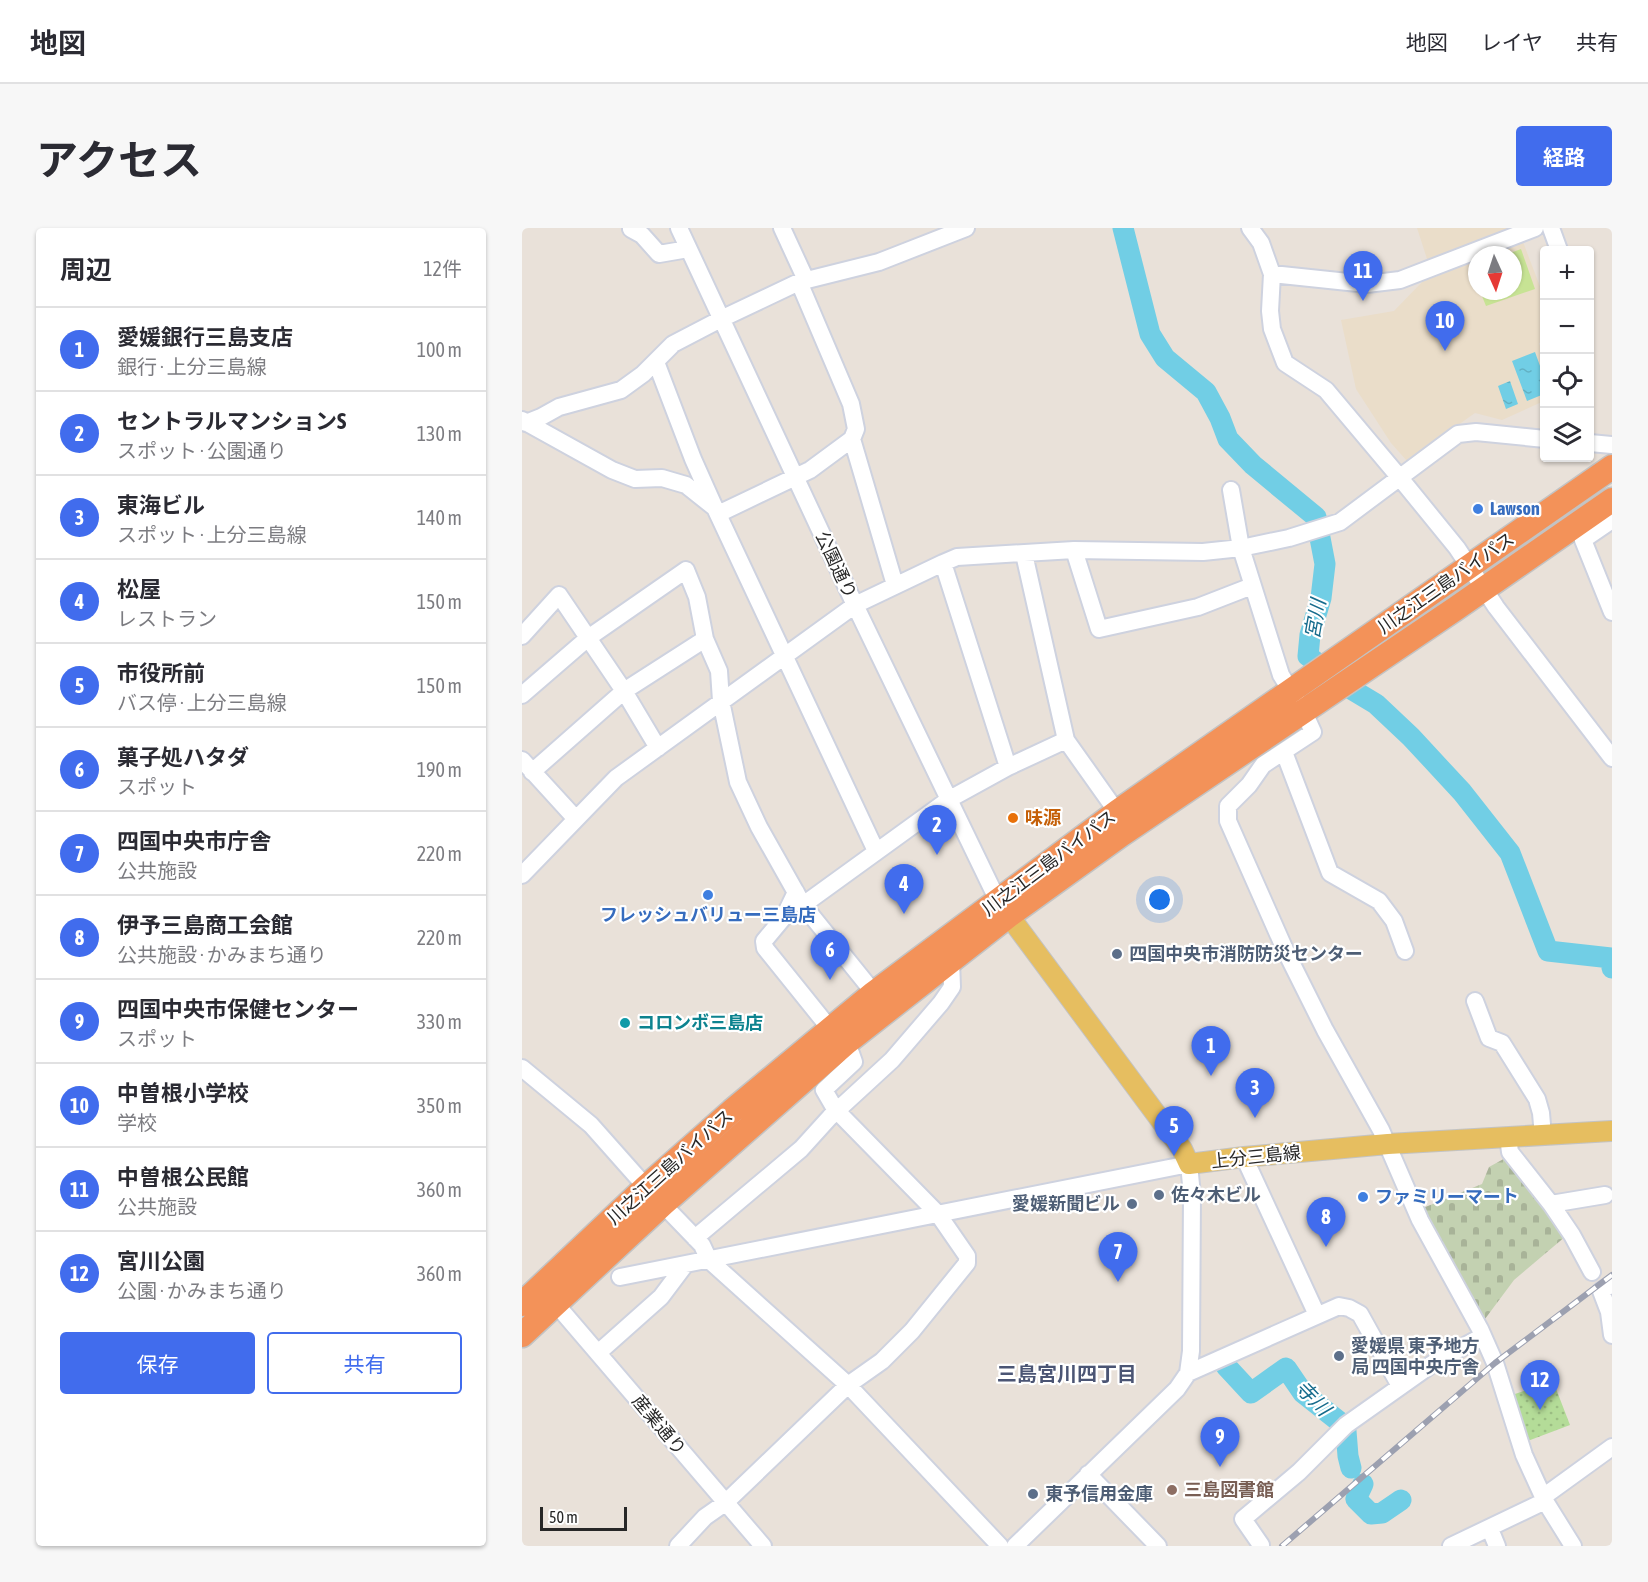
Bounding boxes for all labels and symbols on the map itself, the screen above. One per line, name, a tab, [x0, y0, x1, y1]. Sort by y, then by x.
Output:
north arrow	[1468, 246, 1522, 300]
pin: 11	[1344, 251, 1382, 301]
pin: 10	[1426, 302, 1464, 351]
place label: Lawson	[1490, 498, 1540, 519]
marker: Lawson	[1471, 502, 1485, 516]
street label: 公園通り	[812, 528, 861, 602]
street label: 川之江三島バイパス	[1373, 528, 1518, 638]
water label: 宮川	[1300, 595, 1330, 641]
pin: 2	[918, 806, 956, 855]
street label: 川之江三島バイパス	[978, 806, 1120, 920]
place label: 味源	[1025, 807, 1061, 828]
marker: 味源	[1006, 811, 1020, 825]
pin: 4	[884, 864, 923, 914]
your location	[1145, 885, 1174, 914]
marker: フレッシュバリュー三島店	[701, 888, 715, 902]
place label: フレッシュバリュー三島店	[600, 904, 816, 925]
pin: 6	[810, 930, 850, 980]
place label: 四国中央市消防防災センター	[1129, 943, 1363, 964]
marker: 四国中央市消防防災センター	[1110, 947, 1124, 961]
place label: コロンボ三島店	[637, 1012, 763, 1033]
marker: コロンボ三島店	[618, 1016, 632, 1030]
pin: 1	[1192, 1026, 1230, 1076]
pin: 3	[1236, 1068, 1274, 1118]
street label: 川之江三島バイパス	[603, 1105, 737, 1229]
pin: 5	[1154, 1106, 1194, 1156]
street label: 上分三島線	[1210, 1141, 1302, 1172]
place label: 佐々木ビル	[1171, 1184, 1261, 1205]
place label: ファミリーマート	[1375, 1186, 1519, 1207]
marker: 佐々木ビル	[1152, 1188, 1166, 1202]
marker: ファミリーマート	[1356, 1190, 1370, 1204]
place label: 愛媛新聞ビル	[1012, 1193, 1120, 1214]
marker: 愛媛新聞ビル	[1125, 1197, 1139, 1211]
pin: 8	[1306, 1198, 1346, 1247]
pin: 7	[1098, 1232, 1138, 1282]
place label: 愛媛県 東予地方 局 四国中央庁舎	[1351, 1335, 1479, 1377]
marker: 愛媛県 東予地方 局 四国中央庁舎	[1332, 1349, 1346, 1363]
pin: 12	[1520, 1360, 1560, 1410]
district label: 三島宮川四丁目	[997, 1362, 1137, 1385]
water label: 寺川	[1291, 1375, 1337, 1421]
street label: 産業通り	[628, 1390, 691, 1459]
pin: 9	[1200, 1418, 1240, 1467]
place label: 三島図書館	[1184, 1479, 1274, 1500]
place label: 東予信用金庫	[1045, 1483, 1153, 1504]
marker: 三島図書館	[1165, 1483, 1179, 1497]
marker: 東予信用金庫	[1026, 1487, 1040, 1501]
scale bar	[540, 1504, 627, 1532]

